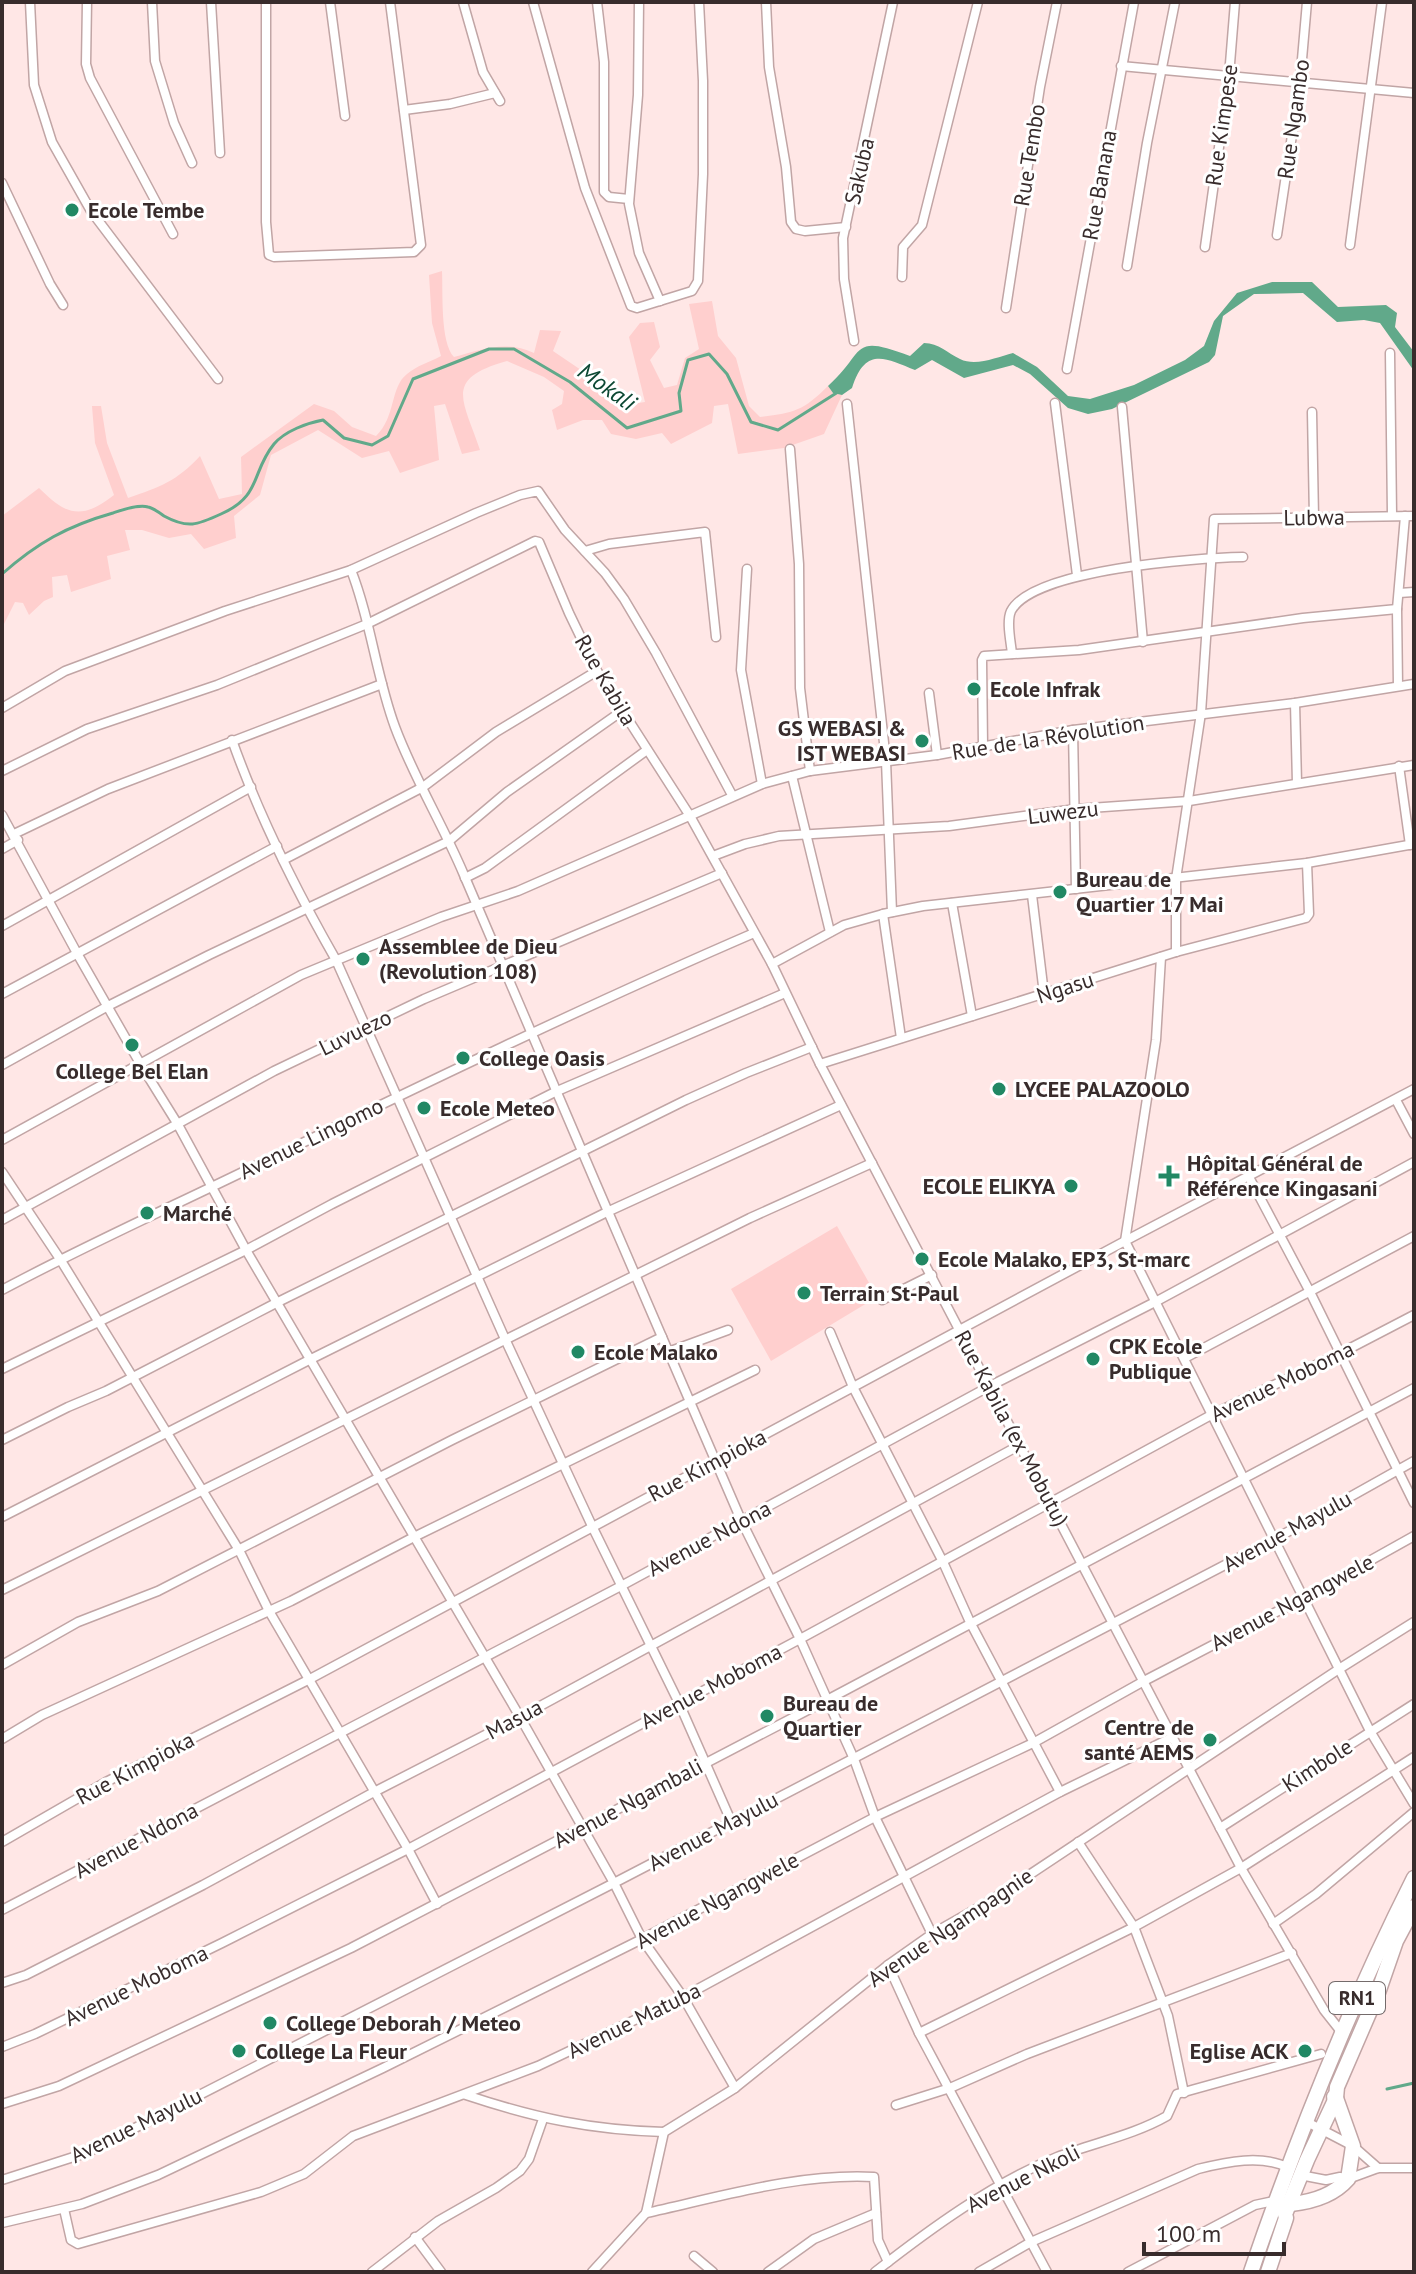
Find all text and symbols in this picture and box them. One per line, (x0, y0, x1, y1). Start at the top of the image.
street label: Rue Ngambo (1271, 57, 1315, 181)
street label: Rue Kimpese (1199, 62, 1243, 188)
street label: Rue Tembo (1007, 102, 1051, 208)
street label: Rue Banana (1076, 128, 1122, 242)
street label: Sakuba (838, 135, 880, 207)
place label: Ecole Tembe (88, 196, 204, 224)
marker: Ecole Tembe (63, 201, 81, 219)
water label: Mokali (572, 355, 643, 418)
street label: Lubwa (1283, 502, 1345, 532)
street label: Rue Kabila (569, 629, 643, 731)
place label: Ecole Infrak (990, 675, 1101, 703)
marker: Ecole Infrak (965, 680, 983, 698)
street label: Rue de la Révolution (950, 708, 1146, 766)
place label: GS WEBASI & IST WEBASI (778, 714, 906, 767)
marker: GS WEBASI & IST WEBASI (913, 732, 931, 750)
street label: Luwezu (1026, 794, 1100, 830)
place label: Bureau de Quartier 17 Mai (1076, 865, 1224, 918)
marker: Bureau de Quartier 17 Mai (1051, 883, 1069, 901)
place label: Assemblee de Dieu (Revolution 108) (379, 932, 558, 985)
marker: Assemblee de Dieu (Revolution 108) (354, 950, 372, 968)
street label: Ngasu (1033, 965, 1097, 1009)
street label: Luvuezo (314, 1002, 396, 1062)
marker: College Bel Elan (123, 1036, 141, 1054)
place label: College Oasis (479, 1044, 605, 1072)
marker: College Oasis (454, 1049, 472, 1067)
place label: College Bel Elan (56, 1057, 208, 1085)
place label: LYCEE PALAZOOLO (1015, 1075, 1190, 1103)
marker: LYCEE PALAZOOLO (990, 1080, 1008, 1098)
street label: Avenue Lingomo (234, 1091, 388, 1185)
place label: Ecole Meteo (440, 1094, 555, 1122)
marker: Ecole Meteo (415, 1099, 433, 1117)
place label: Hôpital Général de Référence Kingasani (1187, 1149, 1378, 1202)
marker: Hôpital Général de Référence Kingasani (1158, 1165, 1180, 1187)
place label: ECOLE ELIKYA (923, 1172, 1056, 1200)
marker: ECOLE ELIKYA (1062, 1177, 1080, 1195)
place label: Marché (163, 1199, 232, 1227)
marker: Marché (138, 1204, 156, 1222)
place label: Ecole Malako, EP3, St-marc (938, 1245, 1191, 1273)
marker: Ecole Malako, EP3, St-marc (913, 1250, 931, 1268)
place label: Terrain St-Paul (820, 1279, 959, 1307)
marker: Terrain St-Paul (795, 1284, 813, 1302)
street label: Rue Kabila (ex Mobutu) (948, 1325, 1076, 1531)
place label: CPK Ecole Publique (1109, 1332, 1203, 1385)
street label: Avenue Moboma (1206, 1334, 1358, 1428)
place label: Ecole Malako (594, 1338, 718, 1366)
marker: Ecole Malako (569, 1343, 587, 1361)
marker: CPK Ecole Publique (1084, 1350, 1102, 1368)
street label: Rue Kimpioka (643, 1422, 771, 1508)
street label: Avenue Mayulu (1218, 1484, 1356, 1578)
street label: Avenue Ndona (642, 1494, 776, 1582)
street label: Avenue Ngangwele (1206, 1547, 1378, 1657)
street label: Avenue Moboma (635, 1637, 787, 1735)
place label: Bureau de Quartier (783, 1689, 878, 1742)
street label: Masua (481, 1692, 547, 1746)
marker: Bureau de Quartier (758, 1707, 776, 1725)
place label: Centre de santé AEMS (1084, 1713, 1194, 1766)
street label: Rue Kimpioka (71, 1725, 199, 1811)
marker: Centre de santé AEMS (1201, 1731, 1219, 1749)
street label: Kimbole (1276, 1732, 1358, 1798)
street label: Avenue Ngambali (549, 1752, 707, 1854)
street label: Avenue Mayulu (643, 1785, 783, 1877)
street label: Avenue Ndona (69, 1796, 203, 1884)
street label: Avenue Ngangwele (631, 1845, 803, 1955)
street label: Avenue Ngampagnie (862, 1861, 1038, 1993)
street label: Avenue Moboma (60, 1938, 212, 2032)
street label: Avenue Matuba (563, 1976, 705, 2064)
road number: RN1 (1329, 1982, 1385, 2014)
place label: College Deborah / Meteo (286, 2009, 521, 2037)
marker: College Deborah / Meteo (261, 2014, 279, 2032)
place label: College La Fleur (255, 2037, 407, 2065)
place label: Eglise ACK (1190, 2037, 1289, 2065)
marker: College La Fleur (230, 2042, 248, 2060)
marker: Eglise ACK (1296, 2042, 1314, 2060)
street label: Avenue Mayulu (65, 2081, 207, 2169)
street label: Avenue Nkoli (961, 2137, 1085, 2219)
scale bar (1144, 2206, 1284, 2256)
text: 100 m (1156, 2218, 1221, 2249)

